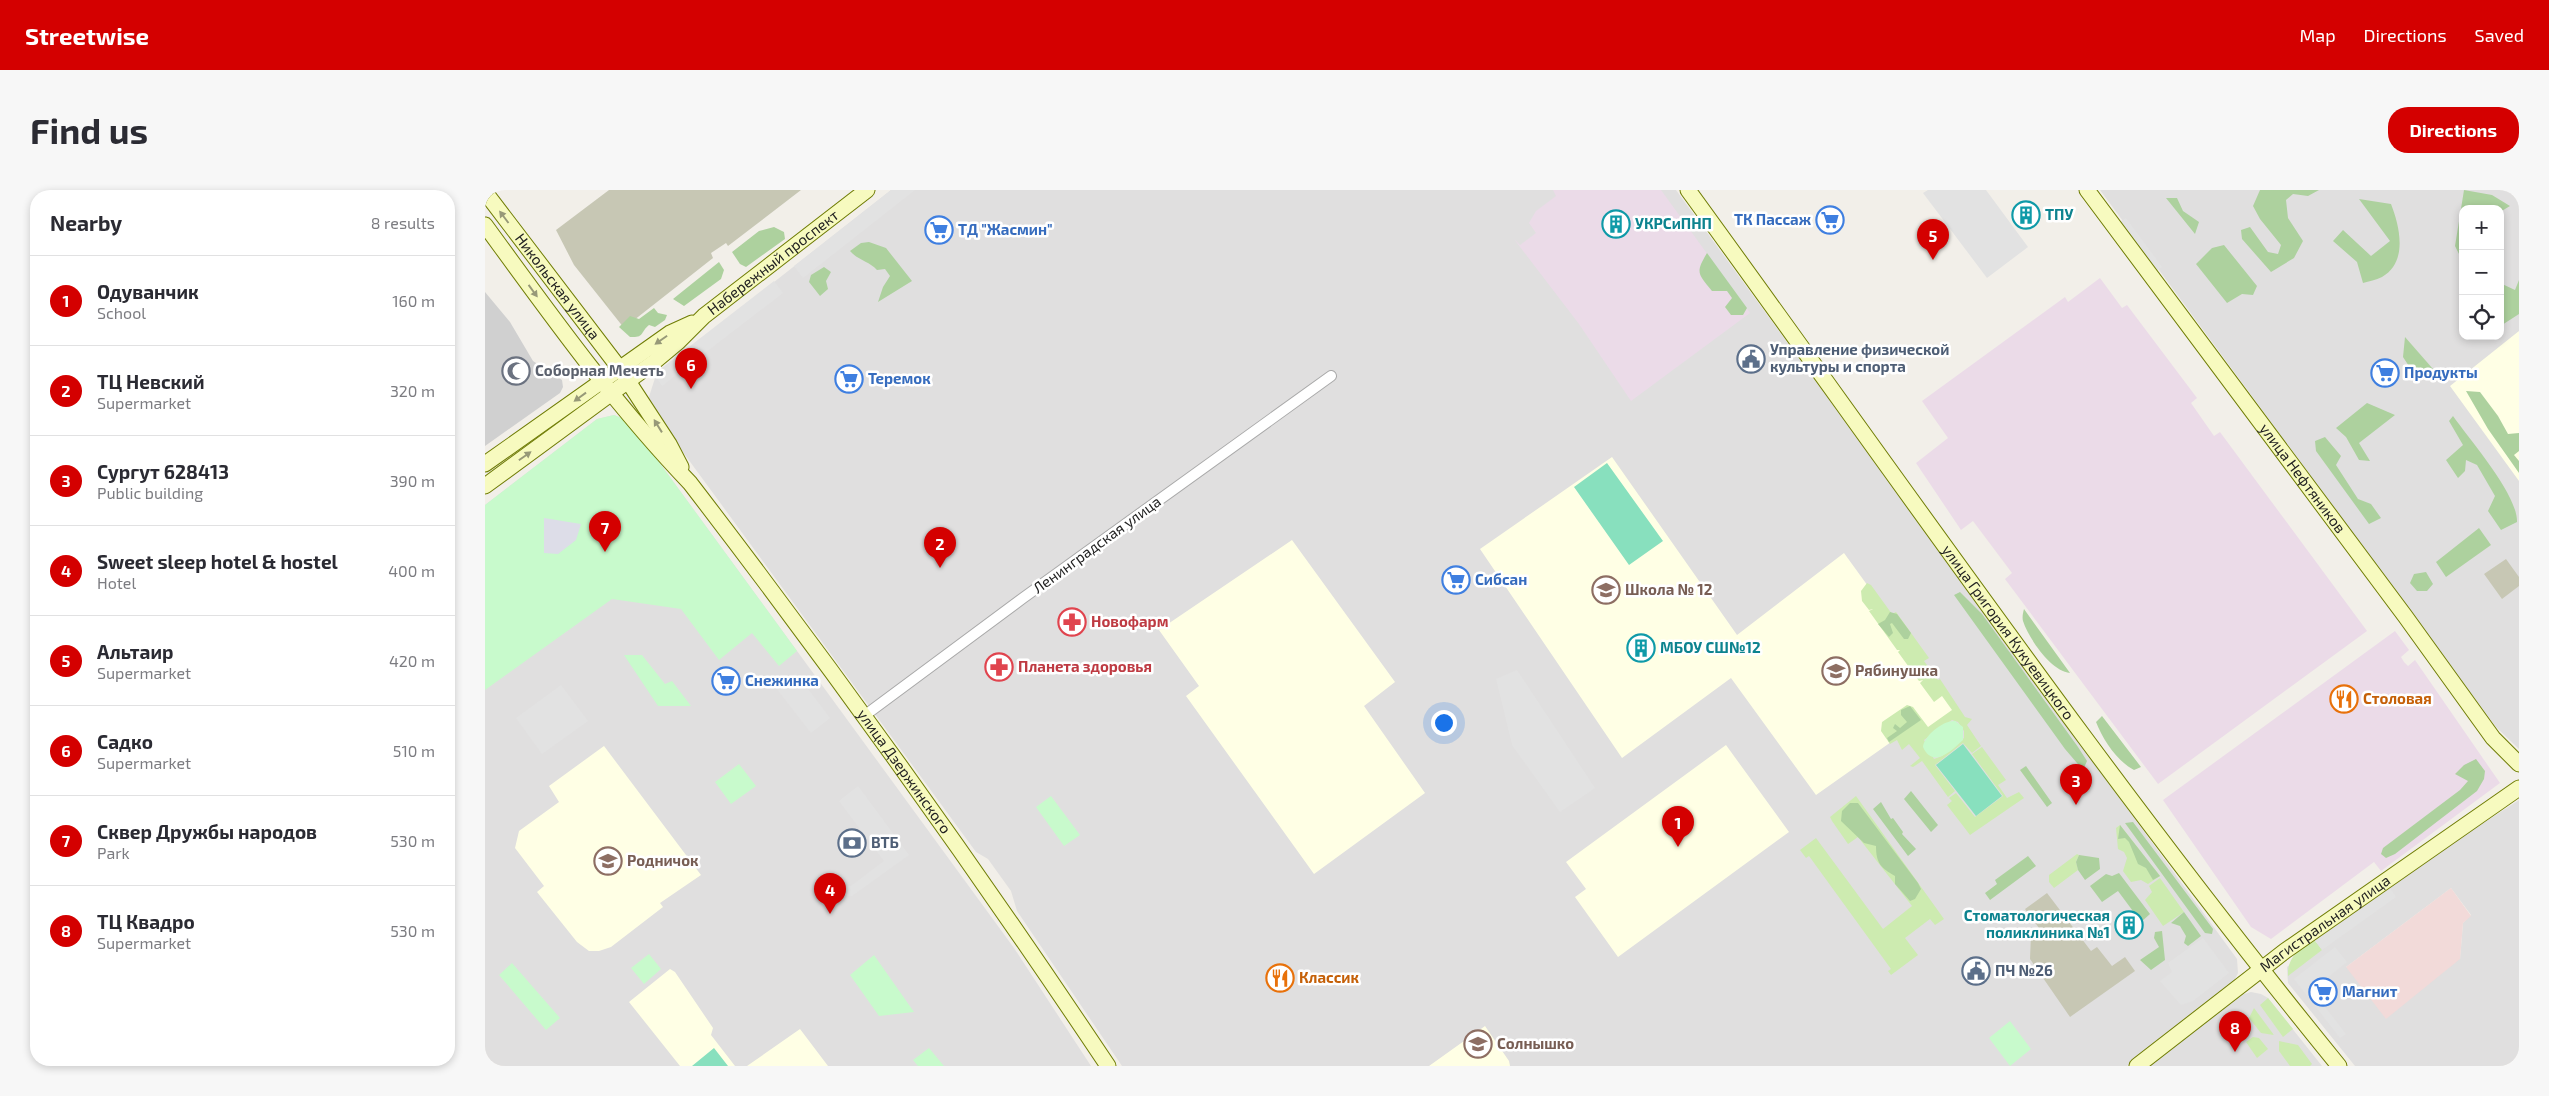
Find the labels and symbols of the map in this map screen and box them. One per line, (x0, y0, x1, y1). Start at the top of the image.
building icon: ТПУ (2011, 200, 2041, 230)
street label: Набережный проспект (703, 205, 842, 318)
supermarket icon: ТК Пассаж (1815, 205, 1845, 235)
place label: ТПУ (2045, 205, 2073, 223)
building icon: УКРСиПНП (1601, 209, 1631, 239)
one-way arrow (499, 210, 509, 224)
place label: ТК Пассаж (1734, 210, 1812, 228)
place label: УКРСиПНП (1635, 214, 1712, 232)
supermarket icon: ТД "Жасмин" (924, 215, 954, 245)
pin: 5 (1917, 219, 1949, 260)
place label: ТД "Жасмин" (958, 220, 1053, 238)
street label: Никольская улица (512, 229, 604, 343)
one-way arrow (528, 284, 538, 298)
one-way arrow (655, 335, 668, 345)
place label: Управление физической культуры и спорта (1770, 340, 1949, 375)
public building icon: Управление физической культуры и спорта (1736, 344, 1766, 374)
pin: 6 (675, 348, 707, 389)
mosque icon: Соборная Мечеть (501, 356, 531, 386)
supermarket icon: Продукты (2370, 358, 2400, 388)
place label: Соборная Мечеть (535, 361, 664, 379)
place label: Продукты (2404, 363, 2478, 381)
supermarket icon: Теремок (834, 364, 864, 394)
place label: Теремок (868, 369, 931, 387)
one-way arrow (573, 392, 587, 402)
one-way arrow (653, 419, 662, 432)
street label: улица Нефтяников (2256, 420, 2350, 536)
one-way arrow (518, 451, 532, 461)
street label: Ленинградская улица (1029, 492, 1165, 598)
pin: 7 (589, 511, 621, 552)
pin: 2 (924, 527, 956, 568)
street label: улица Григория Кукуевицкого (1938, 541, 2079, 723)
supermarket icon: Сибсан (1441, 565, 1471, 595)
place label: Сибсан (1475, 570, 1527, 588)
school or university icon: Школа № 12 (1591, 575, 1621, 605)
place label: Школа № 12 (1625, 580, 1713, 598)
pharmacy icon: Новофарм (1057, 607, 1087, 637)
place label: Новофарм (1091, 612, 1168, 630)
building icon: МБОУ СШ№12 (1626, 633, 1656, 663)
place label: МБОУ СШ№12 (1660, 638, 1761, 656)
pharmacy icon: Планета здоровья (984, 652, 1014, 682)
school or university icon: Рябинушка (1821, 656, 1851, 686)
place label: Планета здоровья (1018, 657, 1152, 675)
place label: Рябинушка (1855, 661, 1938, 679)
supermarket icon: Снежинка (711, 666, 741, 696)
place label: Снежинка (745, 671, 819, 689)
restaurant icon: Столовая (2329, 684, 2359, 714)
place label: Столовая (2363, 689, 2432, 707)
street label: улица Дзержинского (853, 705, 955, 837)
your location (1431, 710, 1457, 736)
pin: 3 (2060, 764, 2092, 805)
pin: 1 (1662, 806, 1694, 847)
bank icon: ВТБ (837, 828, 867, 858)
place label: ВТБ (871, 833, 899, 851)
school or university icon: Родничок (593, 846, 623, 876)
place label: Родничок (627, 851, 699, 869)
street label: Магистральная улица (2256, 871, 2393, 975)
pin: 4 (814, 873, 846, 914)
place label: Стоматологическая поликлиника №1 (1964, 906, 2110, 941)
building icon: Стоматологическая поликлиника №1 (2114, 910, 2144, 940)
public building icon: ПЧ №26 (1961, 956, 1991, 986)
place label: ПЧ №26 (1995, 961, 2053, 979)
restaurant icon: Классик (1265, 963, 1295, 993)
place label: Классик (1299, 968, 1359, 986)
supermarket icon: Магнит (2308, 977, 2338, 1007)
place label: Магнит (2342, 982, 2398, 1000)
pin: 8 (2219, 1011, 2251, 1052)
school or university icon: Солнышко (1463, 1029, 1493, 1059)
place label: Солнышко (1497, 1034, 1574, 1052)

